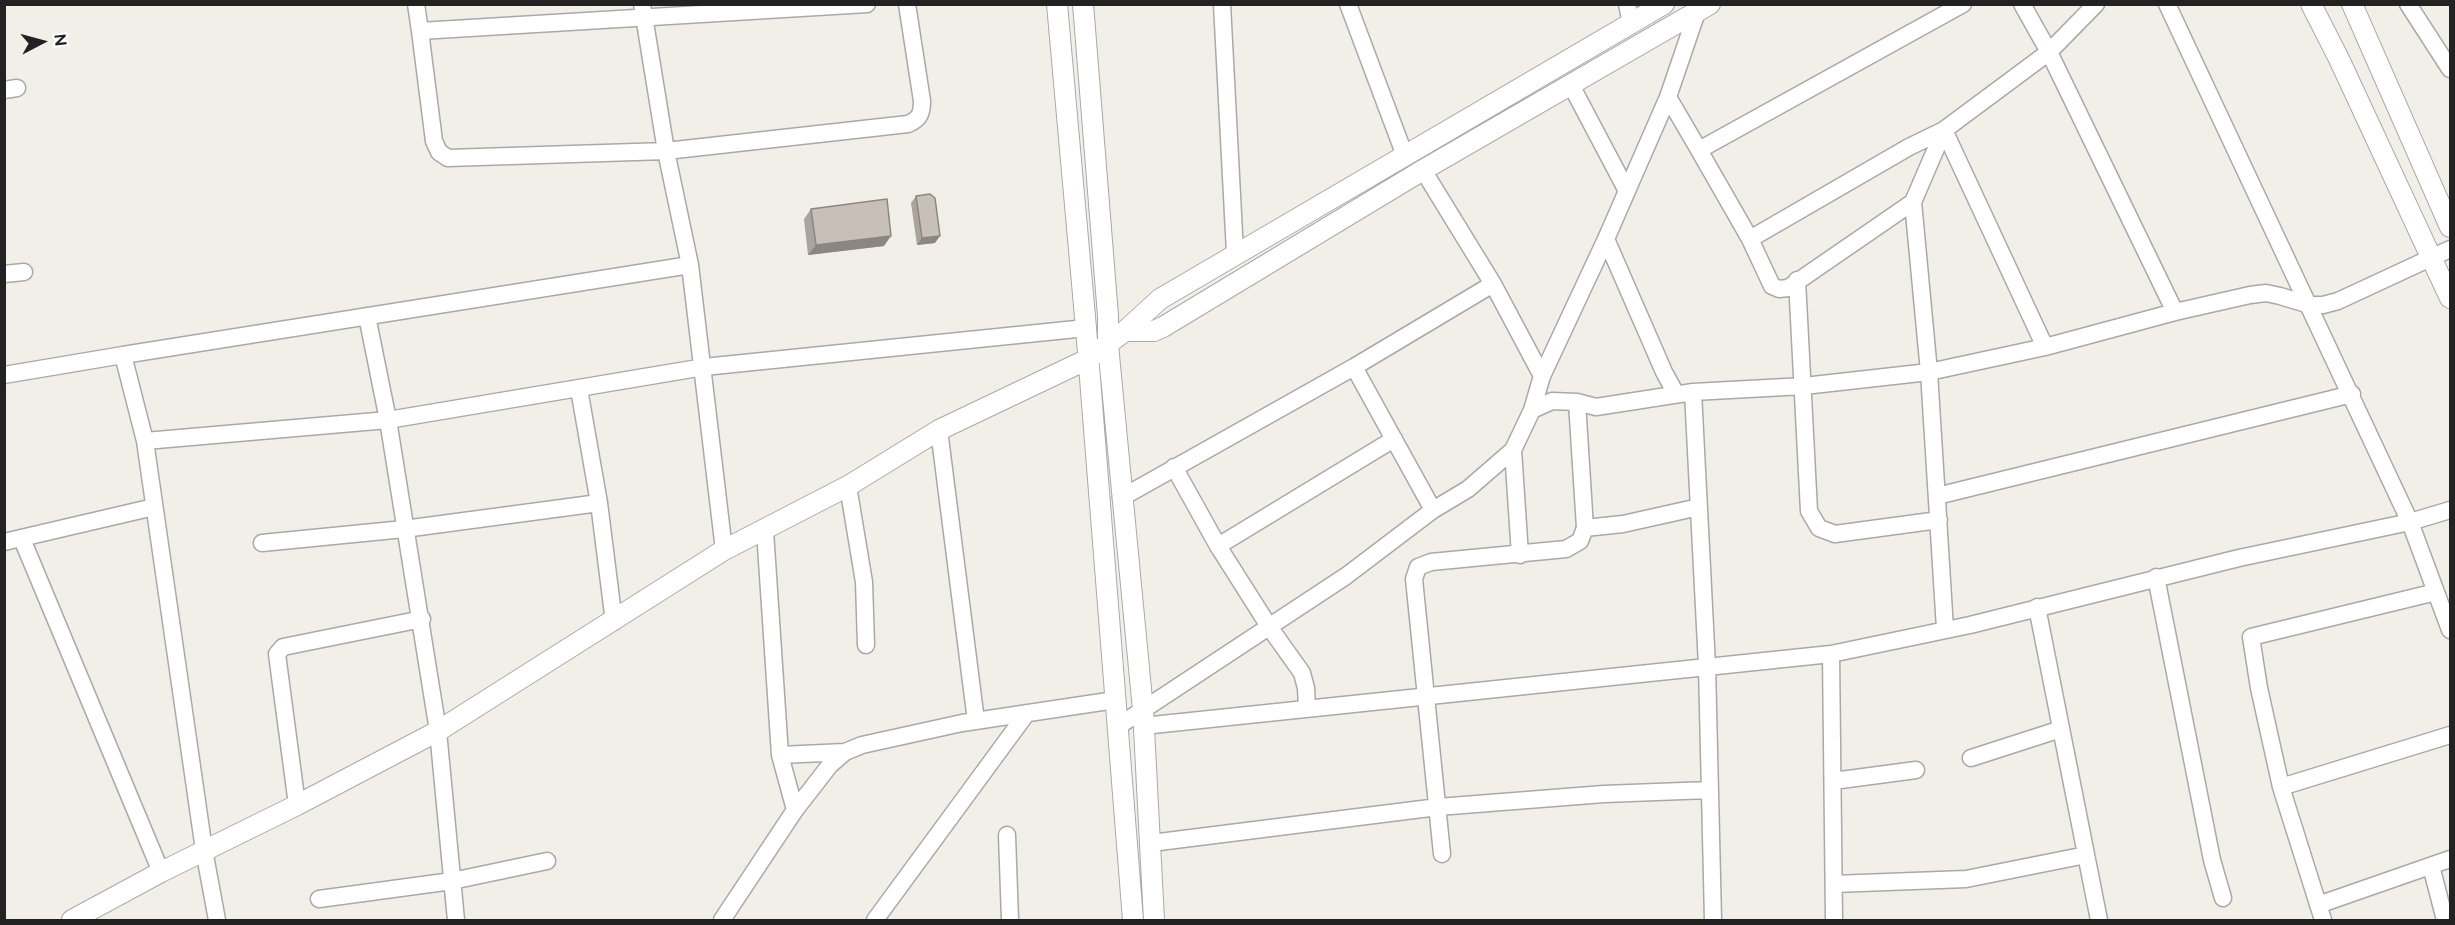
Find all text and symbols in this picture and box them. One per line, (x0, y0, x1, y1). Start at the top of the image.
north arrow (12, 12, 72, 72)
text: N (50, 33, 70, 47)

